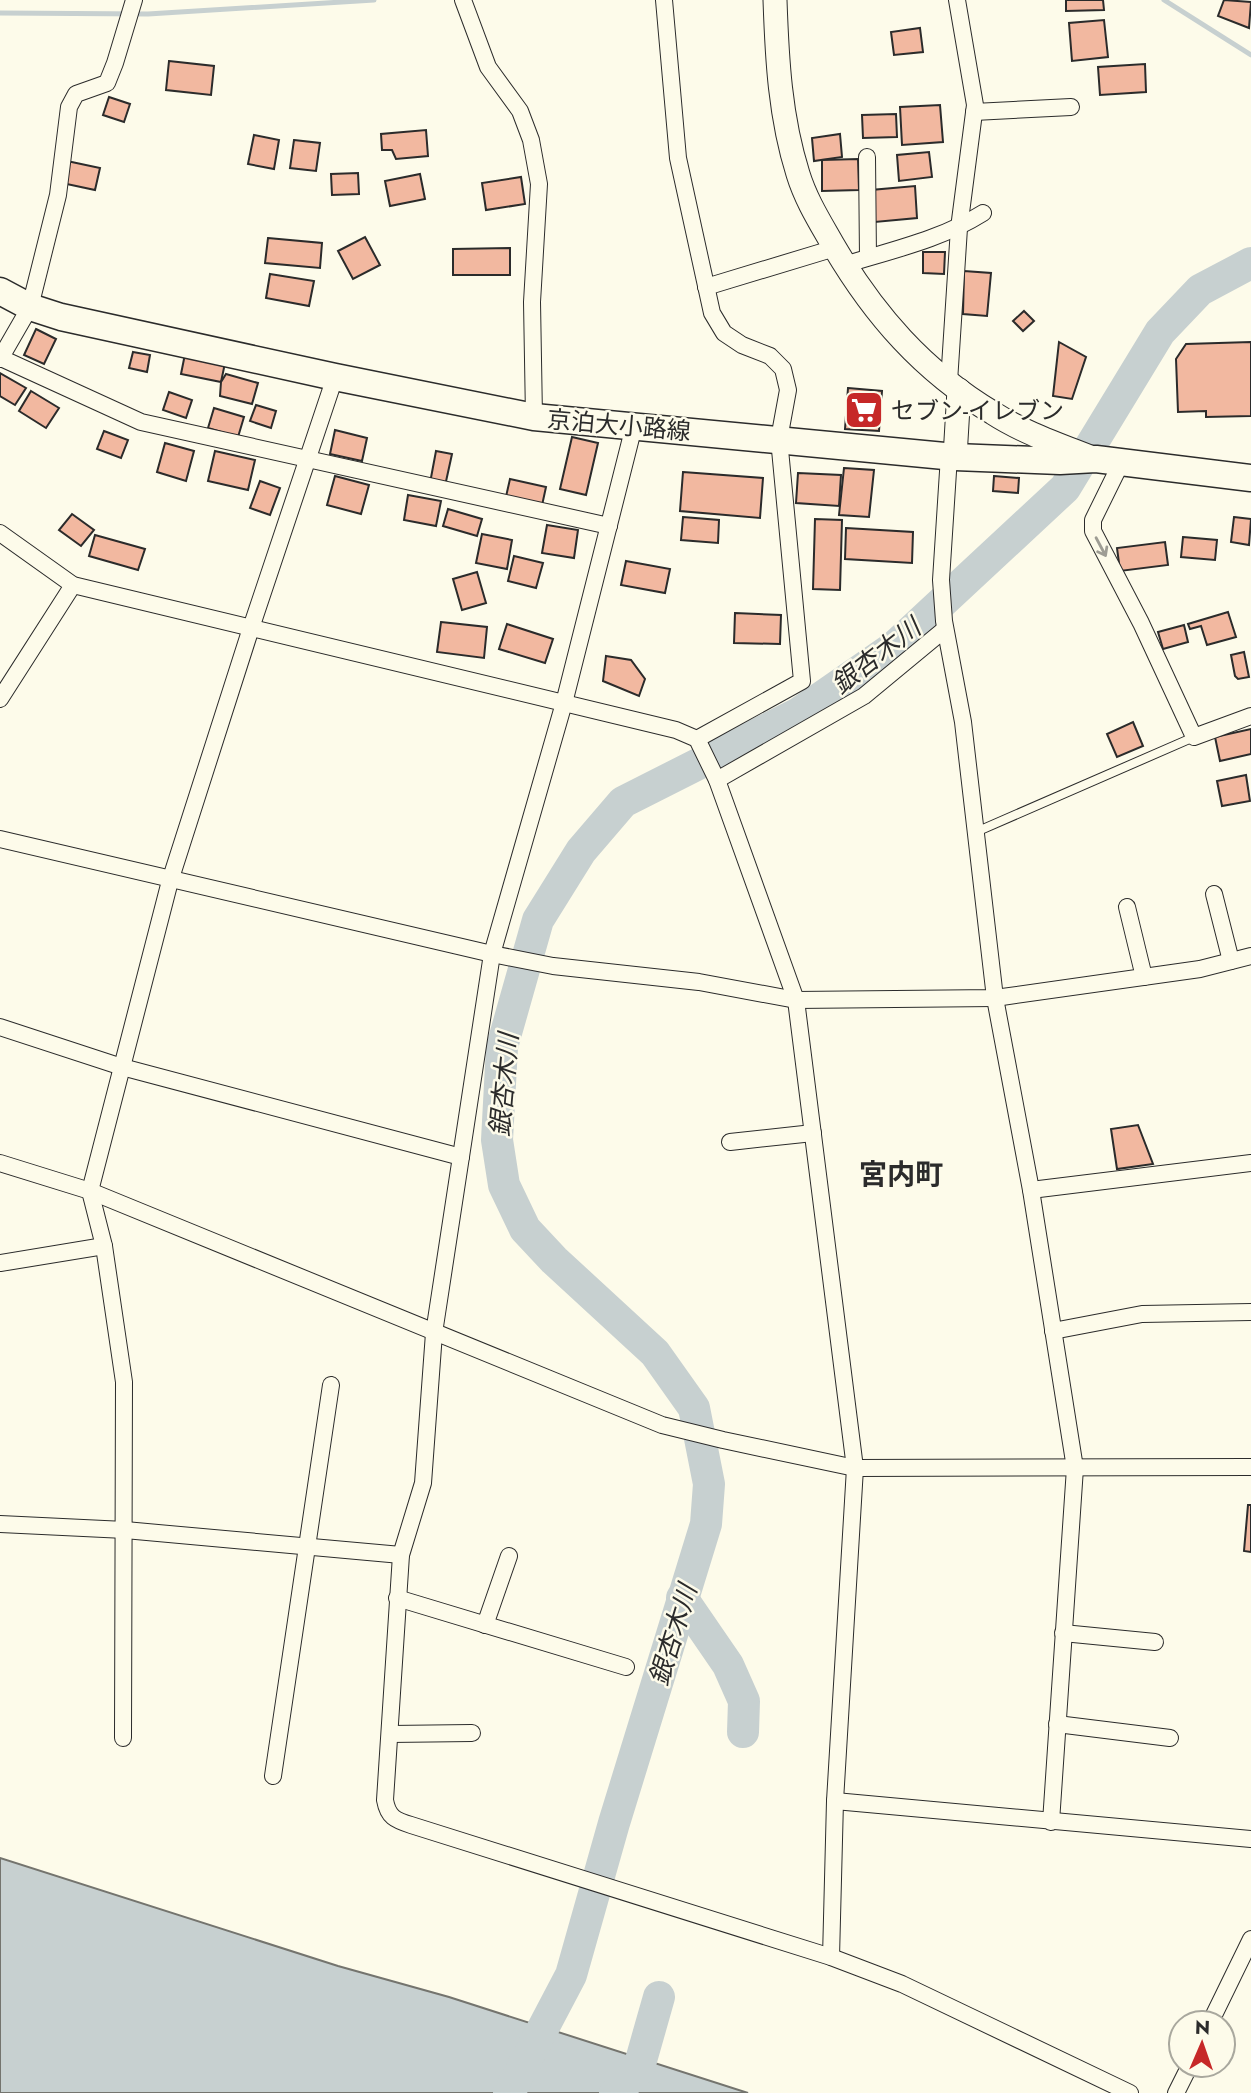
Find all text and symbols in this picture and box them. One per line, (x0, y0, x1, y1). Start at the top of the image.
supermarket icon: セブン-イレブン (843, 389, 885, 431)
place label: セブン-イレブン (891, 393, 1064, 428)
street label: 京泊大小路線 (546, 401, 692, 449)
one-way arrow (1095, 536, 1109, 557)
water label: 銀杏木川 (823, 607, 931, 703)
water label: 銀杏木川 (481, 1029, 528, 1138)
district label: 宮内町 (859, 1154, 943, 1195)
water label: 銀杏木川 (640, 1577, 707, 1690)
north arrow (1167, 2009, 1237, 2079)
text: N (1195, 2014, 1211, 2041)

